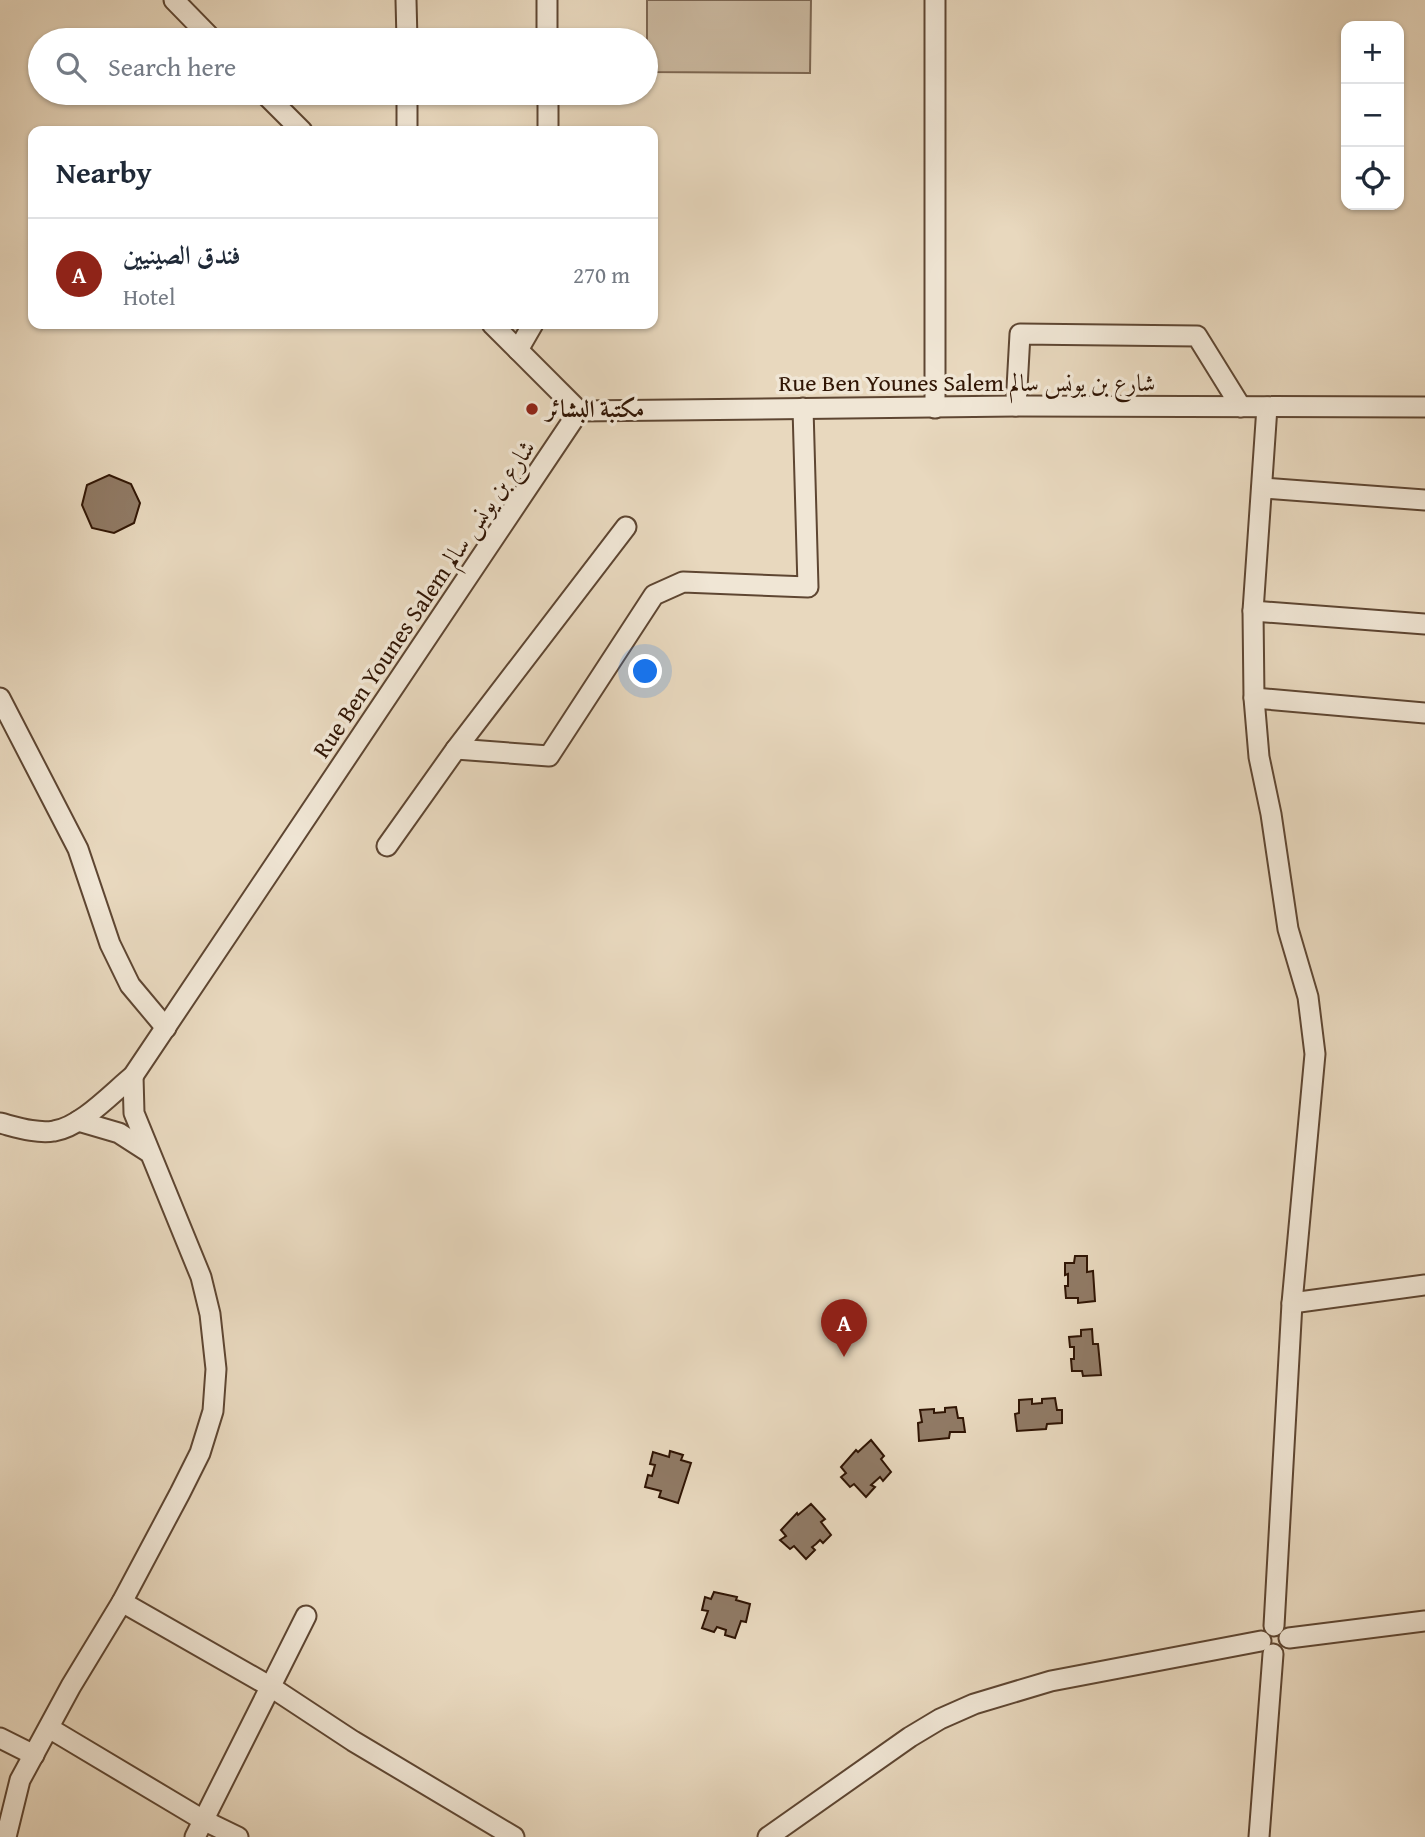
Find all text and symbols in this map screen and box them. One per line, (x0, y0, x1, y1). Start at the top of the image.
map controls (1341, 21, 1404, 210)
button: + (1341, 21, 1404, 84)
search box (28, 28, 658, 105)
text: Search here (108, 47, 236, 86)
icon: search (52, 48, 90, 86)
button: − (1341, 84, 1404, 147)
button: locate (1341, 147, 1404, 210)
text: Nearby (56, 150, 152, 194)
text: فندق الصينيين (123, 235, 241, 274)
text: A (72, 258, 86, 291)
text: 270 m (573, 258, 630, 291)
text: Hotel (123, 280, 175, 313)
street label: Rue Ben Younes Salem شارع بن يونس سالم (778, 365, 1156, 404)
place label: مكتبة البشائر (543, 391, 644, 426)
marker: مكتبة البشائر (524, 401, 540, 417)
street label: Rue Ben Younes Salem شارع بن يونس سالم (304, 433, 547, 767)
your location (628, 654, 662, 688)
pin: A (821, 1299, 867, 1357)

